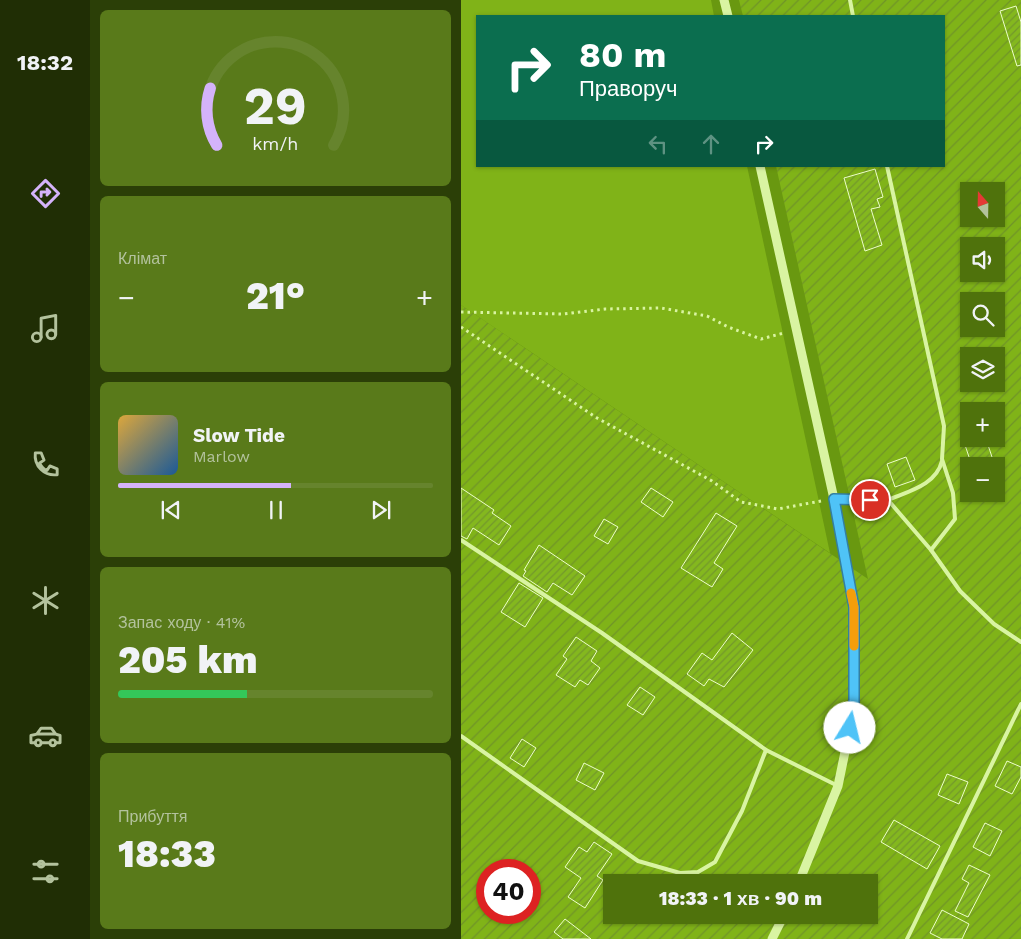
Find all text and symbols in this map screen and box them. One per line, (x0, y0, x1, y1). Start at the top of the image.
text: 80 m (579, 34, 666, 76)
icon: right (496, 35, 561, 100)
text: 18:32 (17, 50, 73, 75)
text: 29 (244, 76, 307, 137)
text: Праворуч (579, 76, 677, 101)
icon: left (644, 130, 672, 158)
icon: ahead (697, 130, 725, 158)
icon: right (750, 130, 778, 158)
text: km/h (252, 133, 299, 154)
icon: directions (28, 176, 63, 211)
north arrow (960, 182, 1005, 228)
map controls (960, 182, 1005, 502)
button: sound (960, 237, 1005, 282)
text: Клімат (118, 249, 167, 268)
text: 21° (246, 274, 305, 318)
text: − (118, 281, 135, 314)
text: + (416, 281, 433, 314)
button: search (960, 292, 1005, 337)
icon: music (28, 311, 63, 346)
button: layers (960, 347, 1005, 392)
button: + (960, 402, 1005, 447)
text: Slow Tide (193, 424, 285, 447)
icon: phone (28, 447, 63, 482)
text: Marlow (193, 447, 250, 466)
button: − (960, 457, 1005, 502)
pin (849, 479, 891, 521)
icon: arrive (856, 486, 884, 514)
icon: previous (157, 496, 185, 524)
icon: pause (262, 496, 290, 524)
icon: next (367, 496, 395, 524)
icon: climate (28, 583, 63, 618)
text: Запас ходу · 41% (118, 613, 245, 632)
text: 205 km (118, 638, 258, 682)
position arrow (823, 701, 875, 753)
icon: car (28, 718, 63, 753)
text: Прибуття (118, 807, 187, 826)
text: 18:33 (118, 832, 216, 876)
icon: filters (28, 854, 63, 889)
speed limit sign: 40 (476, 859, 541, 924)
text: 18:33 · 1 хв · 90 m (659, 887, 822, 910)

